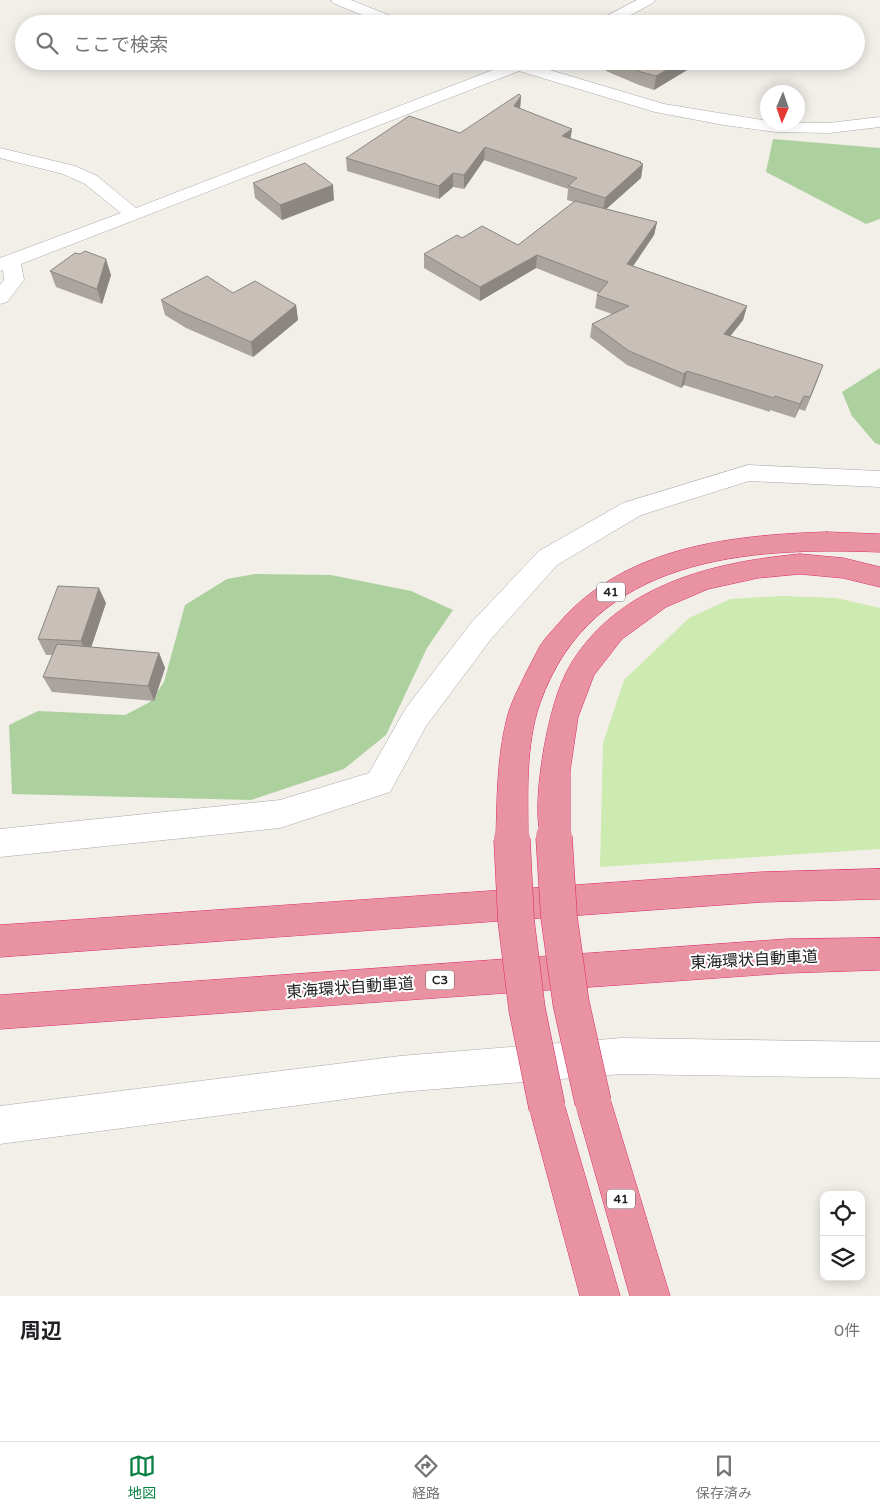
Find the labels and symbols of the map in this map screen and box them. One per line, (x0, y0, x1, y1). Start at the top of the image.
north arrow (760, 85, 805, 130)
road number: 41 (597, 582, 625, 602)
street label: 東海環状自動車道 (690, 947, 818, 973)
road number: C3 (426, 970, 454, 990)
street label: 東海環状自動車道 (286, 974, 415, 1002)
road number: 41 (607, 1190, 635, 1208)

